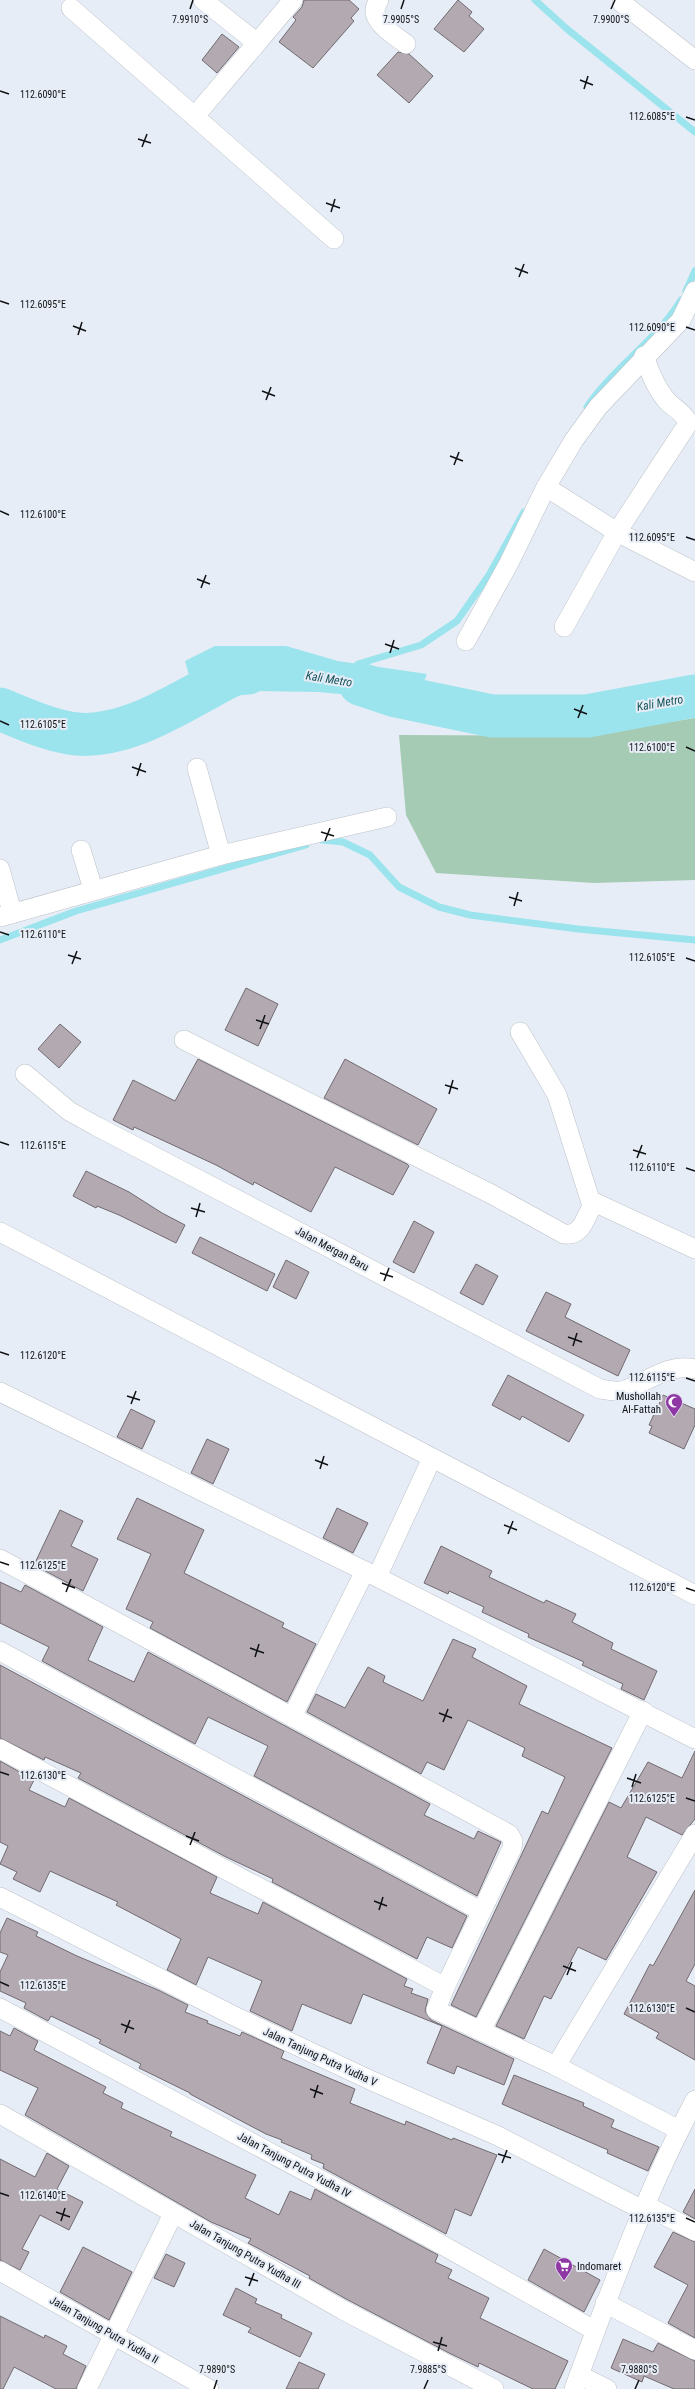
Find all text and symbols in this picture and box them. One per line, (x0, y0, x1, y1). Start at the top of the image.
text: 7.9910°S (172, 14, 208, 25)
text: 7.9905°S (383, 14, 419, 25)
text: 7.9900°S (593, 14, 629, 25)
text: 112.6090°E (20, 89, 66, 100)
text: 112.6085°E (629, 111, 675, 122)
text: 112.6095°E (20, 299, 66, 310)
text: 112.6090°E (629, 322, 675, 333)
text: 112.6100°E (20, 509, 66, 520)
text: 112.6095°E (629, 532, 675, 543)
water label: Kali Metro (305, 668, 353, 690)
water label: Kali Metro (636, 692, 684, 714)
text: 112.6105°E (20, 719, 66, 730)
text: 112.6100°E (629, 742, 675, 753)
text: 112.6110°E (20, 929, 66, 940)
text: 112.6105°E (629, 952, 675, 963)
text: 112.6115°E (20, 1140, 66, 1151)
text: 112.6110°E (629, 1162, 675, 1173)
street label: Jalan Mergan Baru (293, 1224, 371, 1274)
text: 112.6120°E (20, 1350, 66, 1361)
text: 112.6115°E (629, 1372, 675, 1383)
place label: Mushollah Al-Fattah (616, 1390, 661, 1416)
mosque icon: Mushollah Al-Fattah (664, 1392, 684, 1417)
text: 112.6125°E (20, 1560, 66, 1571)
text: 112.6120°E (629, 1582, 675, 1593)
text: 112.6130°E (20, 1770, 66, 1781)
text: 112.6125°E (629, 1793, 675, 1804)
text: 112.6135°E (20, 1980, 66, 1991)
text: 112.6130°E (629, 2003, 675, 2014)
street label: Jalan Tanjung Putra Yudha V (261, 2025, 379, 2089)
street label: Jalan Tanjung Putra Yudha IV (235, 2130, 353, 2200)
text: 112.6140°E (20, 2190, 66, 2201)
text: 112.6135°E (629, 2213, 675, 2224)
street label: Jalan Tanjung Putra Yudha III (187, 2217, 303, 2291)
supermarket icon: Indomaret (554, 2256, 574, 2281)
place label: Indomaret (577, 2260, 621, 2273)
street label: Jalan Tanjung Putra Yudha II (47, 2294, 161, 2366)
text: 7.9890°S (199, 2364, 235, 2375)
text: 7.9885°S (410, 2364, 446, 2375)
text: 7.9880°S (621, 2364, 657, 2375)

